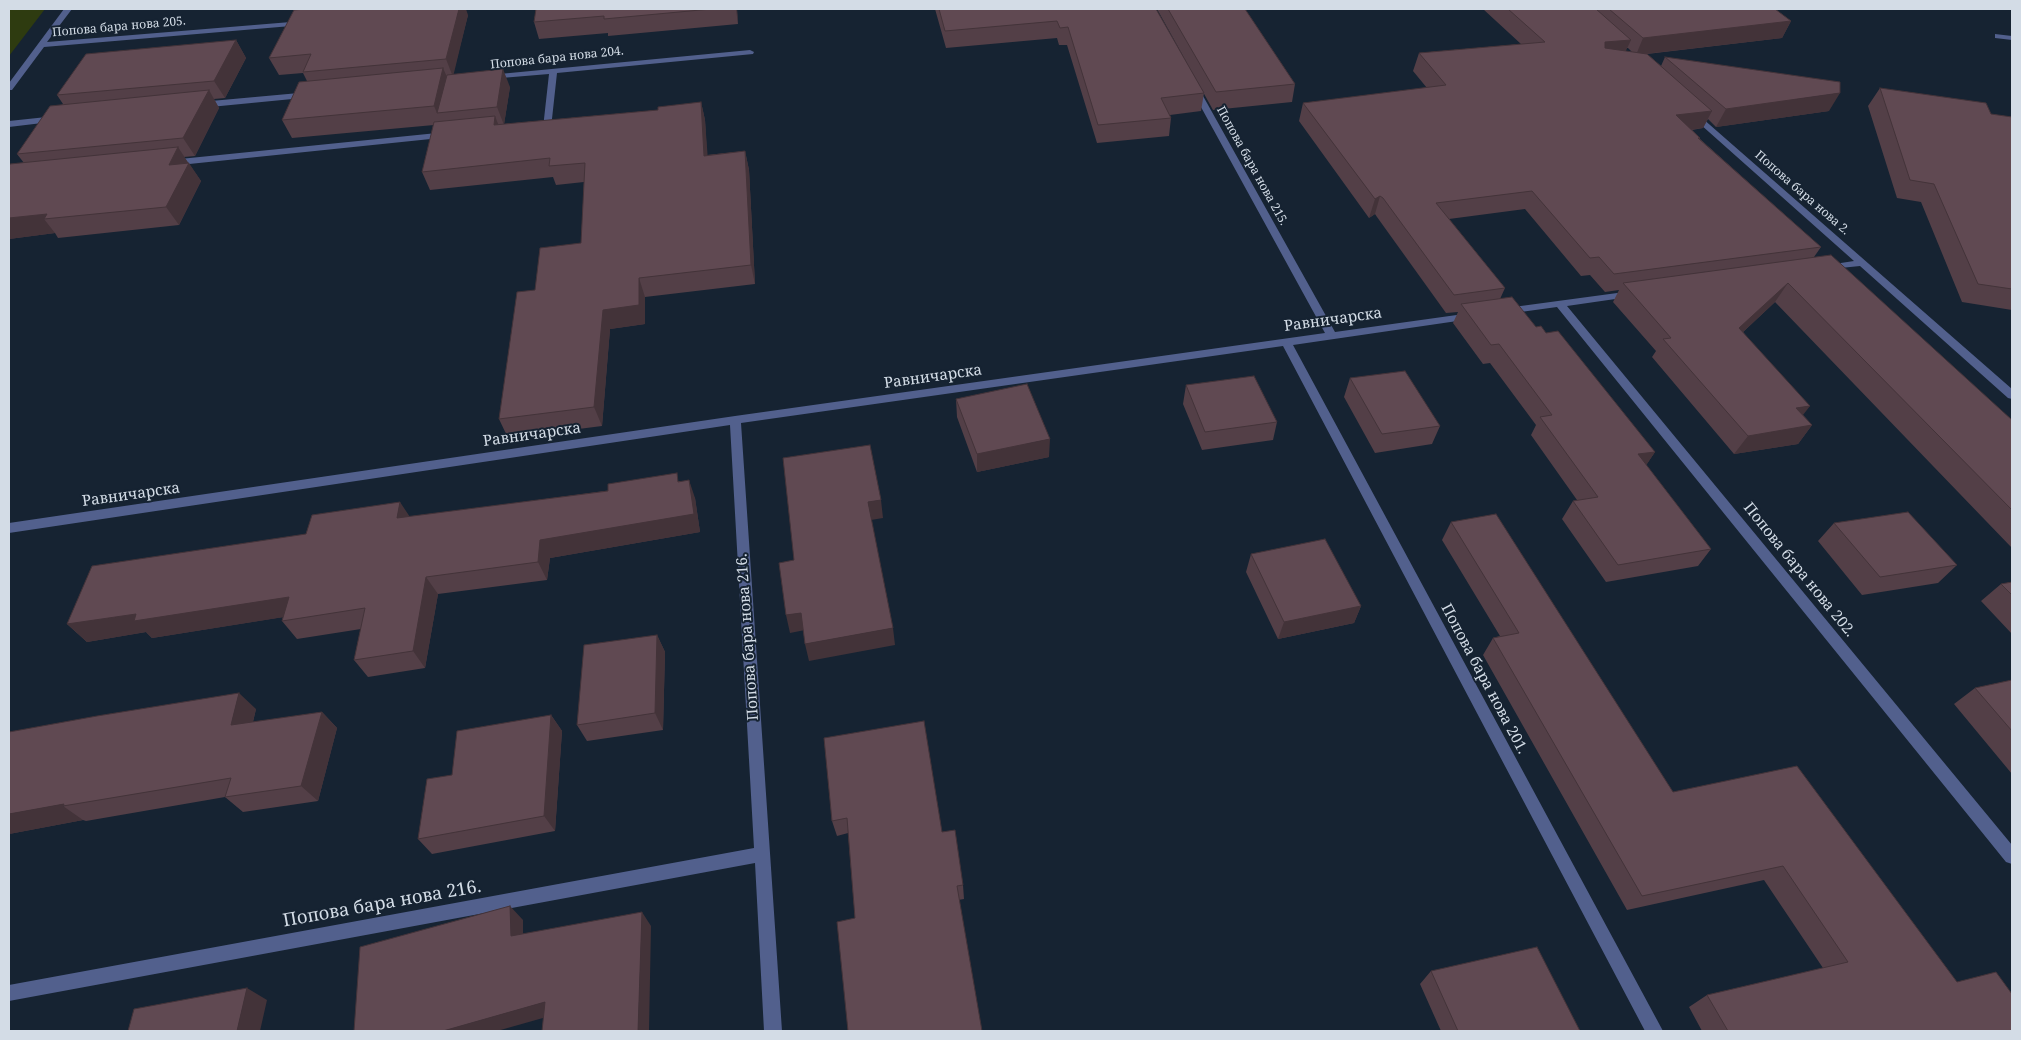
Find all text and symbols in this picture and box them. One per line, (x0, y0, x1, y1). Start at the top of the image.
street label: Попова бара нова 205. (52, 14, 186, 40)
street label: Попова бара нова 204. (490, 44, 624, 72)
street label: Попова бара нова 215. (1213, 104, 1291, 228)
street label: Попова бара нова 2. (1752, 148, 1852, 238)
street label: Равничарска (1283, 304, 1383, 336)
street label: Равничарска (883, 361, 983, 393)
street label: Равничарска (482, 419, 582, 451)
street label: Равничарска (81, 479, 181, 511)
street label: Попова бара нова 202. (1739, 499, 1859, 641)
street label: Попова бара нова 216. (733, 553, 763, 721)
street label: Попова бара нова 201. (1437, 601, 1531, 757)
street label: Попова бара нова 216. (281, 876, 483, 932)

